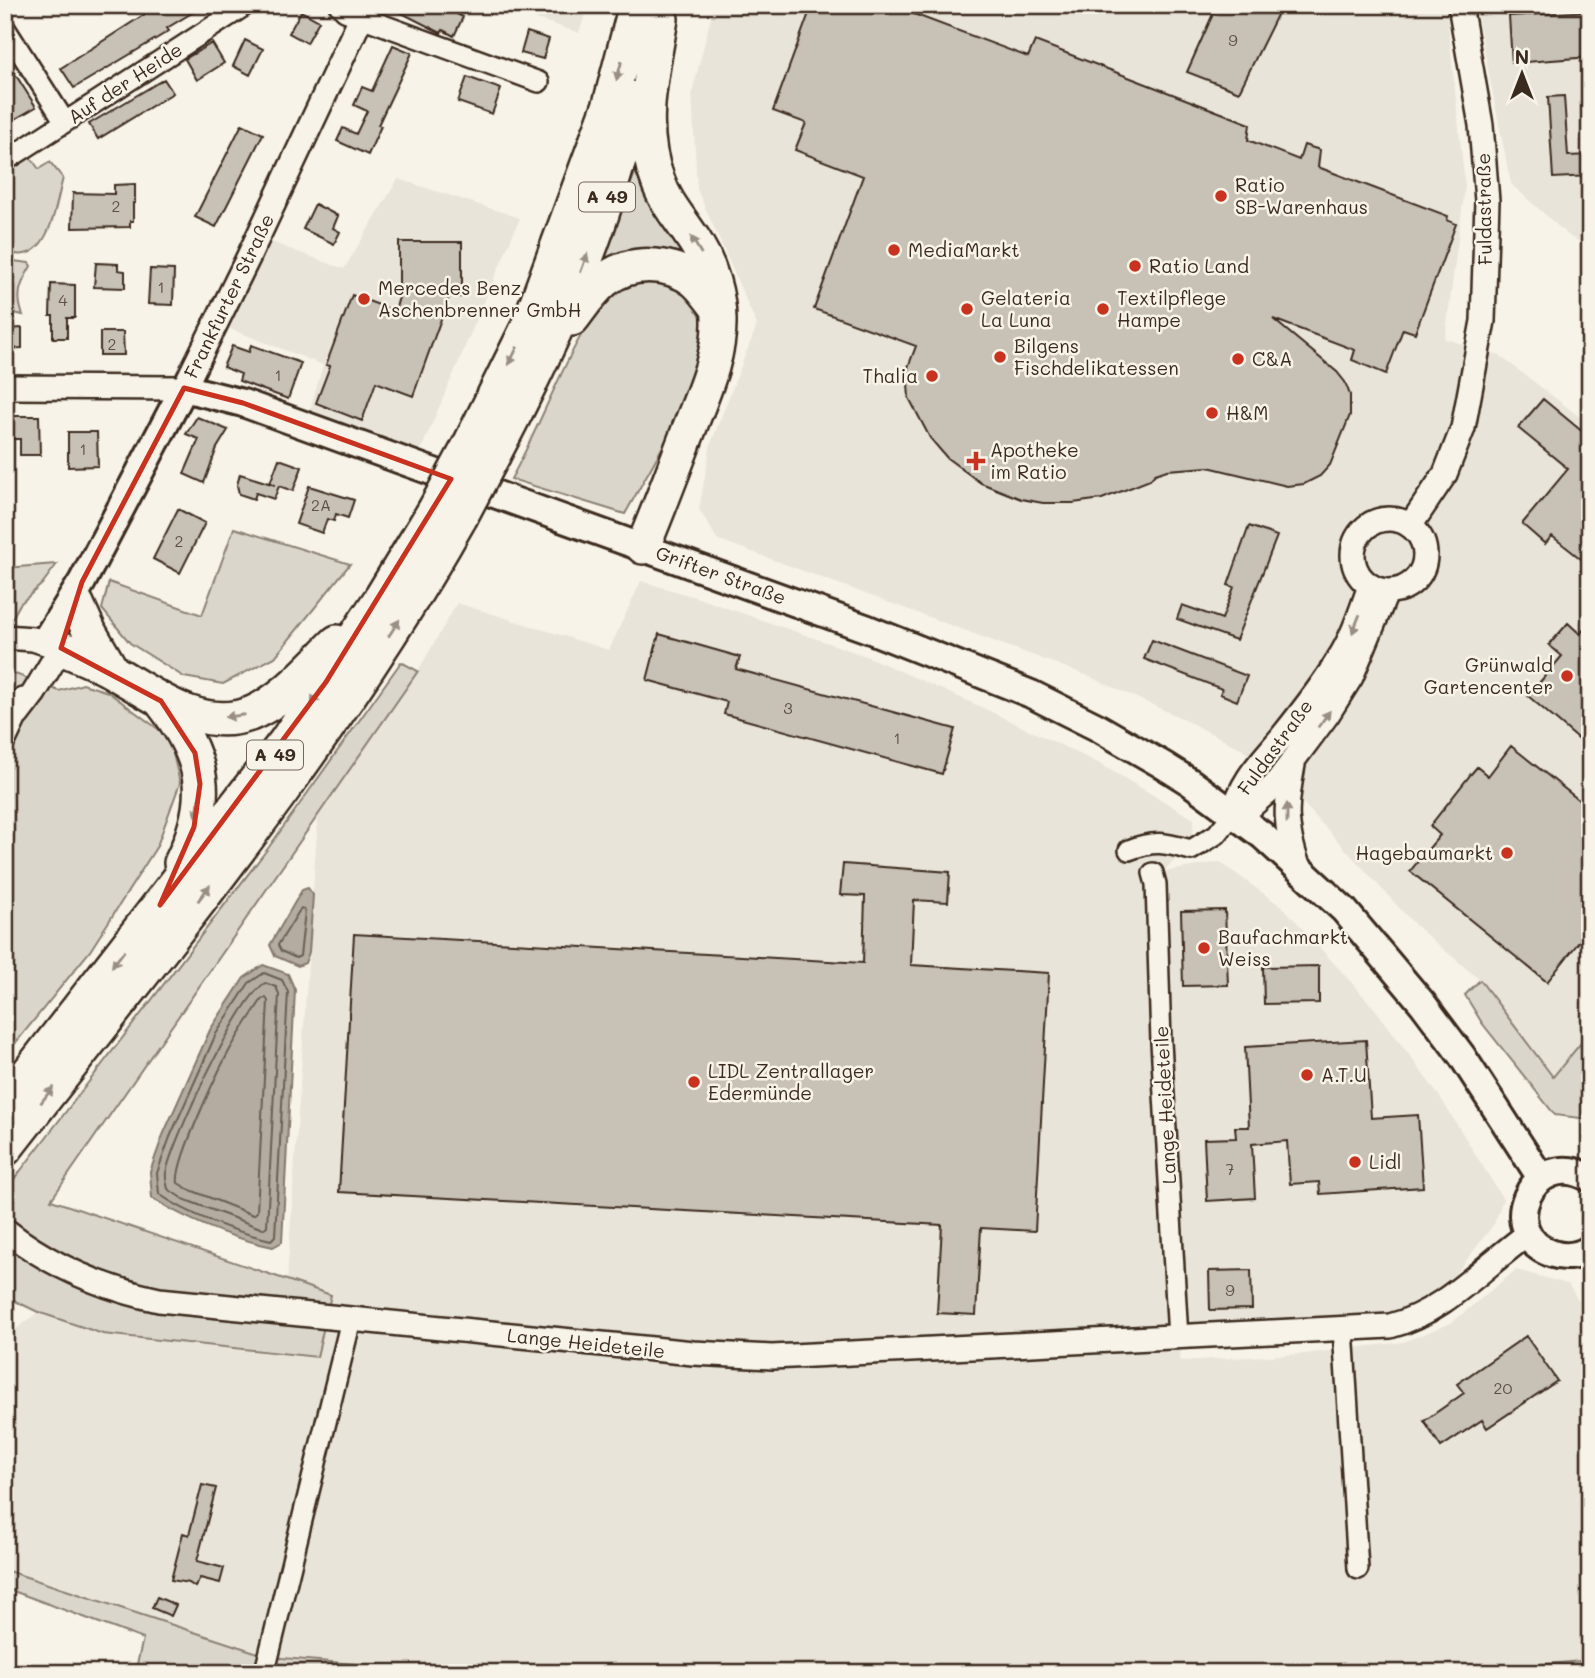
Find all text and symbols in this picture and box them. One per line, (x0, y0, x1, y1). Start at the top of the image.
house number: 9 (1228, 29, 1238, 50)
street label: Auf der Heide (63, 36, 187, 129)
north arrow (1486, 38, 1556, 108)
text: N (1515, 44, 1529, 69)
one-way arrow (613, 61, 623, 82)
street label: Fuldastraße (1470, 153, 1497, 265)
place label: Ratio SB-Warenhaus (1235, 172, 1368, 219)
road number: A 49 (579, 182, 635, 212)
marker: Ratio SB-Warenhaus (1213, 188, 1229, 204)
house number: 2 (112, 195, 120, 216)
street label: Frankfurter Straße (178, 209, 279, 382)
one-way arrow (690, 236, 702, 255)
place label: MediaMarkt (908, 237, 1020, 262)
marker: MediaMarkt (886, 242, 902, 258)
one-way arrow (578, 252, 589, 273)
place label: Ratio Land (1149, 253, 1249, 278)
marker: Ratio Land (1127, 258, 1143, 274)
place label: Mercedes Benz Aschenbrenner GmbH (378, 275, 581, 322)
house number: 1 (157, 276, 165, 297)
place label: Gelateria La Luna (981, 285, 1071, 332)
place label: Textilpflege Hampe (1117, 285, 1226, 332)
house number: 4 (58, 289, 68, 310)
marker: Mercedes Benz Aschenbrenner GmbH (356, 291, 372, 307)
marker: Gelateria La Luna (959, 301, 975, 317)
marker: Textilpflege Hampe (1095, 301, 1111, 317)
house number: 2 (108, 333, 116, 354)
place label: Bilgens Fischdelikatessen (1014, 333, 1179, 380)
one-way arrow (508, 346, 519, 366)
place label: C&A (1252, 346, 1292, 371)
marker: Bilgens Fischdelikatessen (992, 349, 1008, 365)
marker: C&A (1230, 351, 1246, 367)
place label: Thalia (862, 363, 918, 388)
house number: 1 (274, 364, 282, 385)
marker: Thalia (924, 368, 940, 384)
place label: H&M (1226, 400, 1268, 425)
marker: H&M (1204, 405, 1220, 421)
place label: Apotheke im Ratio (990, 437, 1079, 484)
house number: 1 (79, 438, 87, 459)
marker: Apotheke im Ratio (968, 453, 984, 469)
house number: 2A (311, 494, 331, 515)
house number: 2 (175, 530, 183, 551)
street label: Grifter Straße (653, 539, 790, 610)
one-way arrow (1350, 613, 1361, 634)
one-way arrow (387, 618, 400, 637)
place label: Grünwald Gartencenter (1424, 652, 1553, 699)
marker: Grünwald Gartencenter (1559, 668, 1575, 684)
one-way arrow (310, 687, 324, 705)
street label: Fuldastraße (1231, 694, 1318, 800)
house number: 3 (783, 697, 793, 718)
one-way arrow (224, 710, 246, 721)
one-way arrow (1317, 710, 1331, 728)
house number: 1 (893, 727, 901, 748)
road number: A 49 (247, 740, 303, 770)
one-way arrow (192, 796, 203, 818)
one-way arrow (1281, 802, 1293, 824)
place label: Hagebaumarkt (1356, 840, 1493, 865)
marker: Hagebaumarkt (1499, 845, 1515, 861)
one-way arrow (197, 884, 212, 902)
place label: Baufachmarkt Weiss (1218, 924, 1348, 971)
marker: Baufachmarkt Weiss (1196, 940, 1212, 956)
one-way arrow (111, 950, 125, 968)
street label: Lange Heideteile (1148, 1025, 1181, 1185)
place label: LIDL Zentrallager Edermünde (708, 1058, 874, 1105)
place label: A.T.U (1321, 1062, 1367, 1087)
marker: A.T.U (1299, 1067, 1315, 1083)
marker: LIDL Zentrallager Edermünde (686, 1074, 702, 1090)
one-way arrow (40, 1086, 55, 1104)
place label: Lidl (1369, 1149, 1402, 1174)
marker: Lidl (1347, 1154, 1363, 1170)
house number: 7 (1226, 1158, 1235, 1179)
house number: 9 (1225, 1279, 1235, 1300)
street label: Lange Heideteile (506, 1322, 666, 1363)
house number: 20 (1494, 1377, 1513, 1398)

